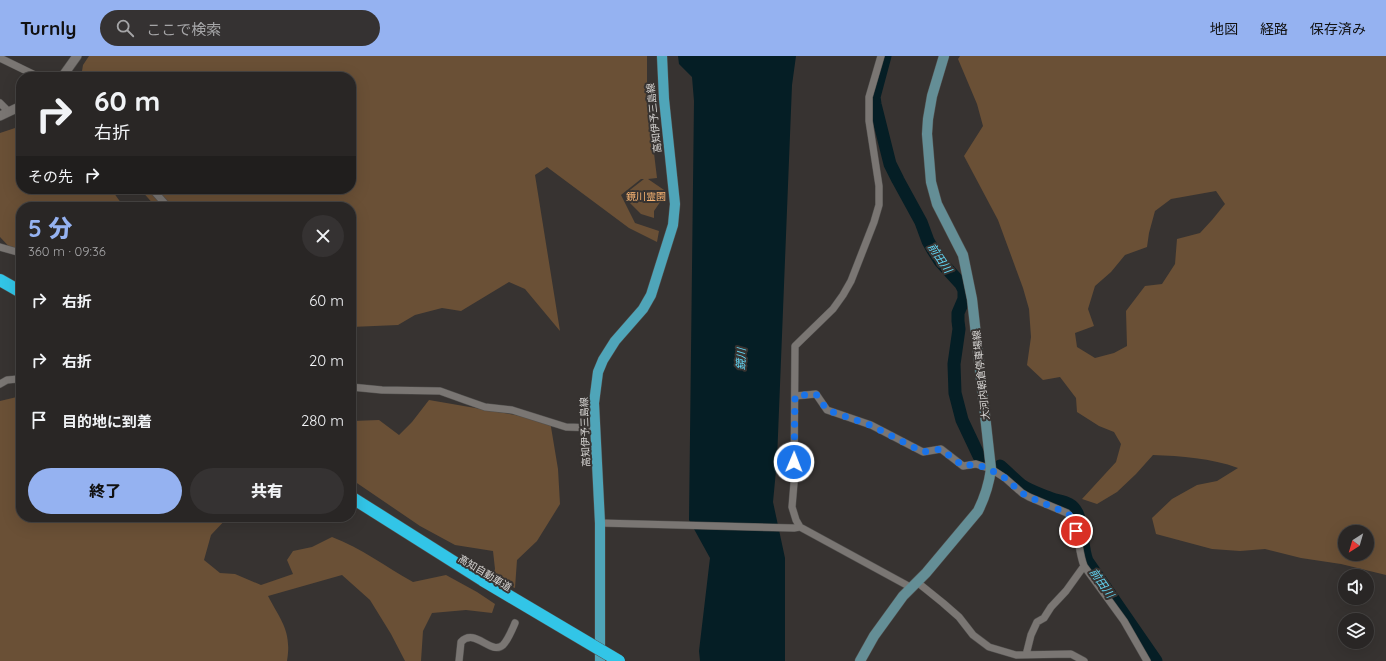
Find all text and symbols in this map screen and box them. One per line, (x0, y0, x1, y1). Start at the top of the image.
search box (100, 10, 380, 46)
text: Turnly (20, 16, 76, 40)
icon: search (114, 17, 136, 39)
text: ここで検索 (146, 20, 221, 39)
text: 地図 (1210, 20, 1238, 38)
text: 経路 (1260, 20, 1288, 38)
text: 保存済み (1310, 20, 1366, 38)
text: 60 m (94, 83, 160, 118)
street label: 高知伊予三島線 (644, 83, 664, 153)
icon: right (28, 88, 80, 140)
text: 右折 (94, 121, 130, 144)
icon: right (81, 164, 103, 186)
text: その先 (28, 167, 73, 186)
park label: 鏡川霊園 (626, 190, 666, 203)
text: 5 分 (28, 213, 73, 243)
button: close (302, 215, 344, 257)
water label: 前田川 (925, 240, 956, 276)
text: 360 m · 09:36 (28, 243, 106, 259)
icon: right (28, 289, 50, 311)
text: 60 m (309, 291, 344, 310)
text: 右折 (62, 292, 92, 311)
street label: 大河内朝倉停車場線 (970, 330, 992, 420)
water label: 鏡川 (734, 347, 748, 370)
icon: right (28, 349, 50, 371)
text: 20 m (309, 351, 344, 370)
text: 右折 (62, 352, 92, 371)
street label: 高知伊予三島線 (577, 397, 593, 467)
icon: arrive (28, 409, 50, 431)
text: 280 m (301, 411, 344, 430)
text: 目的地に到着 (62, 412, 152, 431)
position arrow (773, 441, 815, 483)
button: 終了 (28, 468, 182, 514)
button: 共有 (190, 468, 344, 514)
pin (1059, 514, 1093, 548)
icon: arrive (1065, 520, 1087, 542)
north arrow (1338, 525, 1374, 561)
map controls (1338, 525, 1374, 649)
street label: 高知自動車道 (456, 552, 514, 594)
water label: 前田川 (1087, 565, 1118, 601)
button: sound (1338, 569, 1374, 605)
button: layers (1338, 613, 1374, 649)

